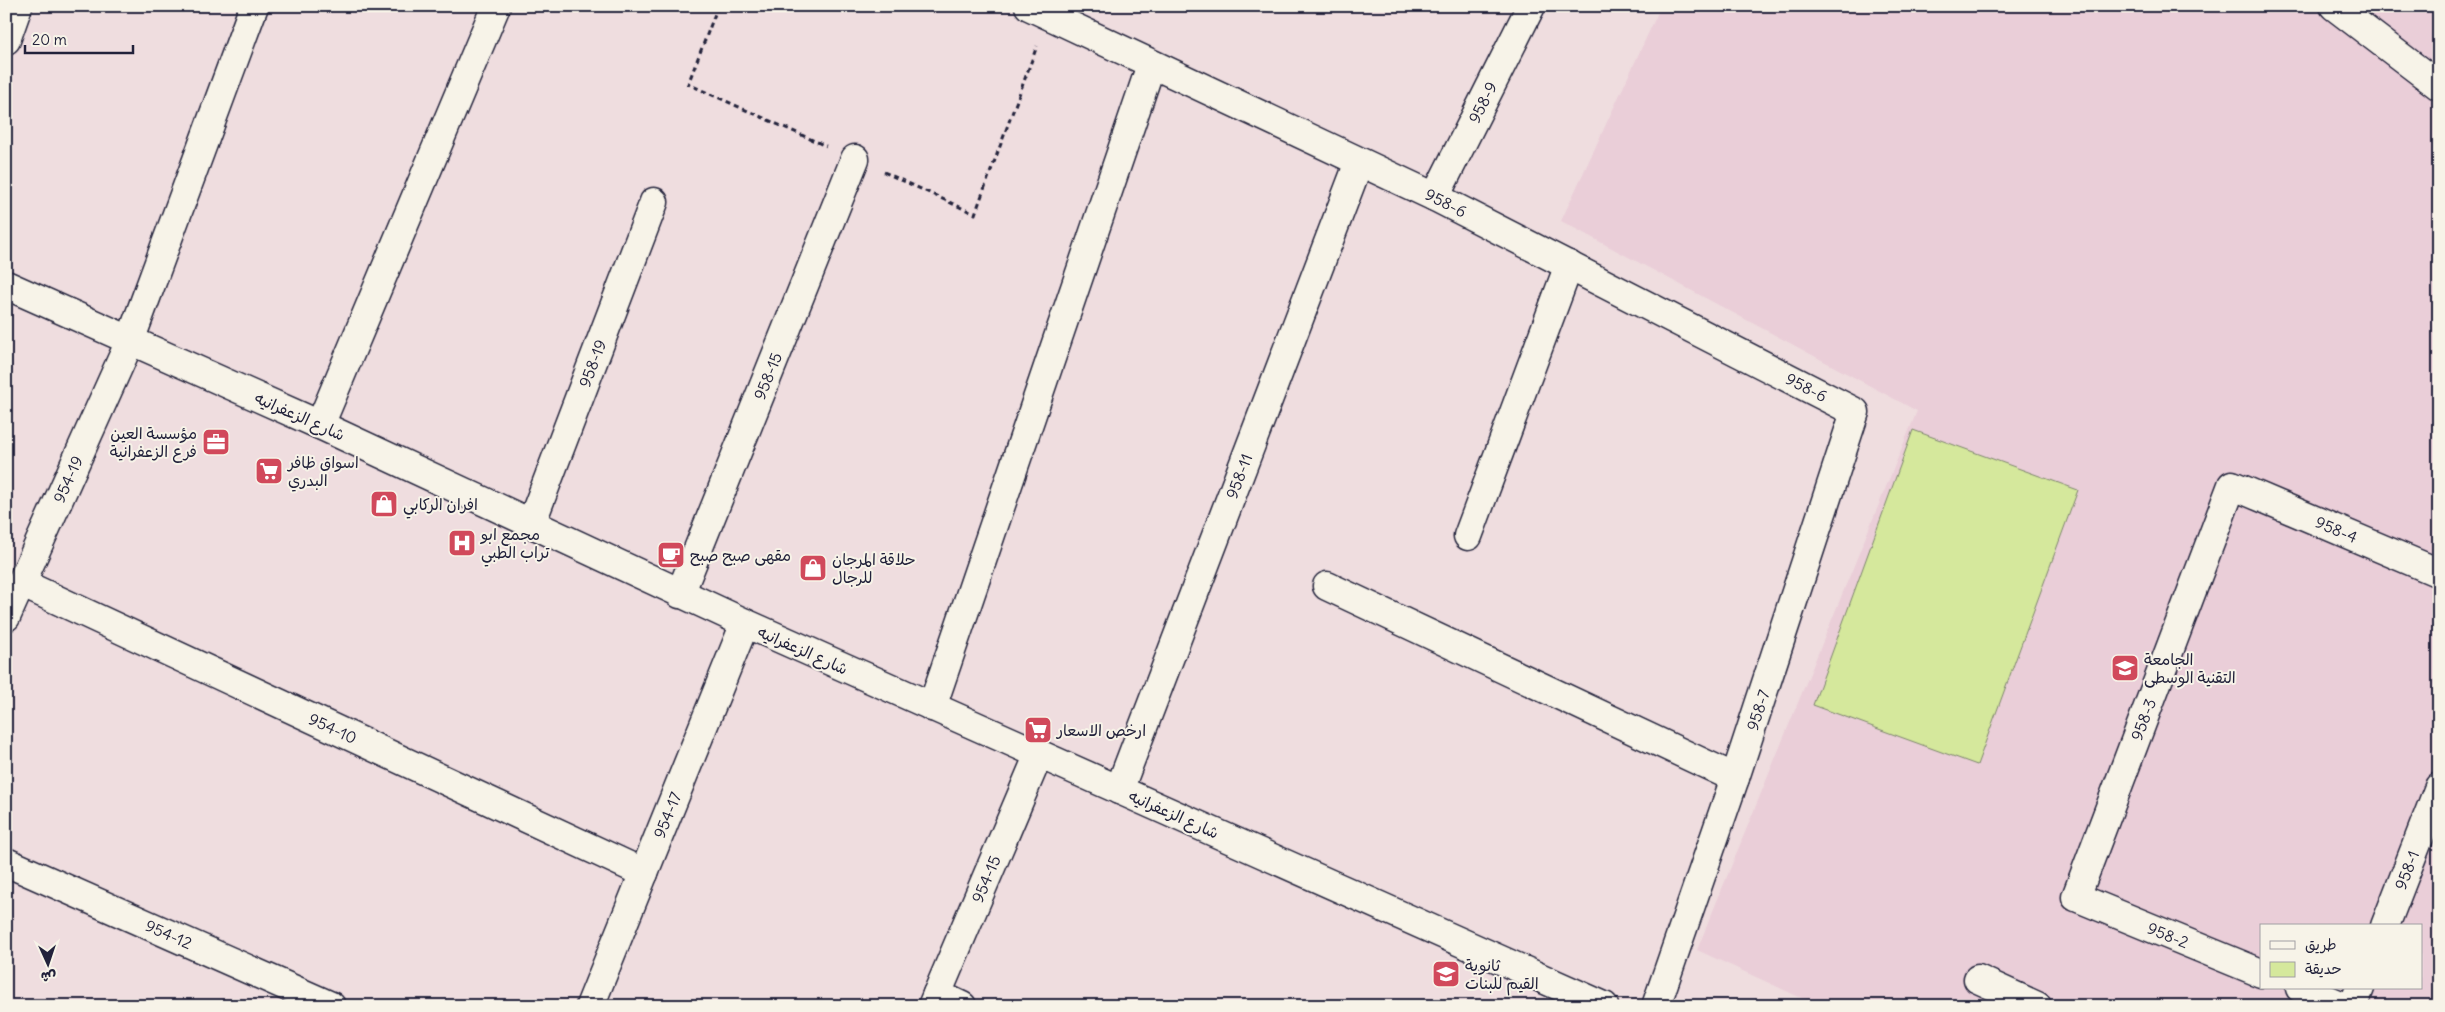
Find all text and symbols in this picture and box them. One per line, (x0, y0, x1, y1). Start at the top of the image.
scale bar (25, 22, 132, 54)
text: 20 m (32, 30, 67, 49)
street label: 958-9 (1464, 78, 1501, 126)
street label: 958-6 (1422, 184, 1470, 221)
street label: 958-19 (574, 337, 611, 390)
street label: 958-15 (749, 349, 786, 403)
street label: 958-6 (1782, 368, 1830, 406)
street label: شارع الزعفرانيه (251, 387, 348, 447)
place label: مؤسسة العين فرع الزعفرانية (110, 423, 197, 463)
office icon: مؤسسة العين فرع الزعفرانية (201, 427, 231, 457)
street label: 958-11 (1221, 451, 1257, 501)
place label: اسواق ظافر البدري (286, 452, 359, 492)
street label: 954-19 (49, 453, 87, 506)
supermarket icon: اسواق ظافر البدري (254, 456, 284, 486)
shop icon: افران الركابي (369, 489, 399, 519)
place label: افران الركابي (403, 494, 478, 519)
street label: 958-4 (2312, 512, 2360, 547)
place label: مجمع ابو تراب الطبي (479, 524, 550, 567)
hospital icon: مجمع ابو تراب الطبي (447, 528, 477, 558)
cafe icon: مقهى صبح صبح (656, 540, 686, 570)
place label: مقهى صبح صبح (690, 545, 791, 566)
place label: حلاقة المرجان للرجال (832, 549, 916, 587)
shop icon: حلاقة المرجان للرجال (798, 553, 828, 583)
street label: شارع الزعفرانيه (754, 621, 851, 681)
place label: الجامعة التقنية الوسطى (2144, 649, 2236, 688)
school or university icon: الجامعة التقنية الوسطى (2110, 653, 2140, 683)
street label: 958-7 (1742, 687, 1774, 733)
street label: 958-3 (2126, 696, 2160, 743)
street label: 954-10 (306, 708, 360, 748)
supermarket icon: ارخص الاسعار (1023, 715, 1053, 745)
place label: ارخص الاسعار (1055, 720, 1146, 740)
street label: شارع الزعفرانيه (1125, 785, 1222, 845)
street label: 954-17 (649, 789, 686, 841)
street label: 958-1 (2390, 848, 2423, 892)
street label: 954-15 (967, 852, 1005, 906)
street label: 954-12 (142, 915, 195, 953)
street label: 958-2 (2144, 918, 2192, 952)
legend (2260, 924, 2422, 990)
text: طريق (2305, 935, 2337, 954)
north arrow (22, 940, 72, 990)
place label: ثانوية القيم للبنات (1465, 955, 1539, 996)
school or university icon: ثانوية القيم للبنات (1431, 959, 1461, 989)
text: حديقة (2305, 959, 2342, 978)
text: ش (41, 968, 57, 986)

